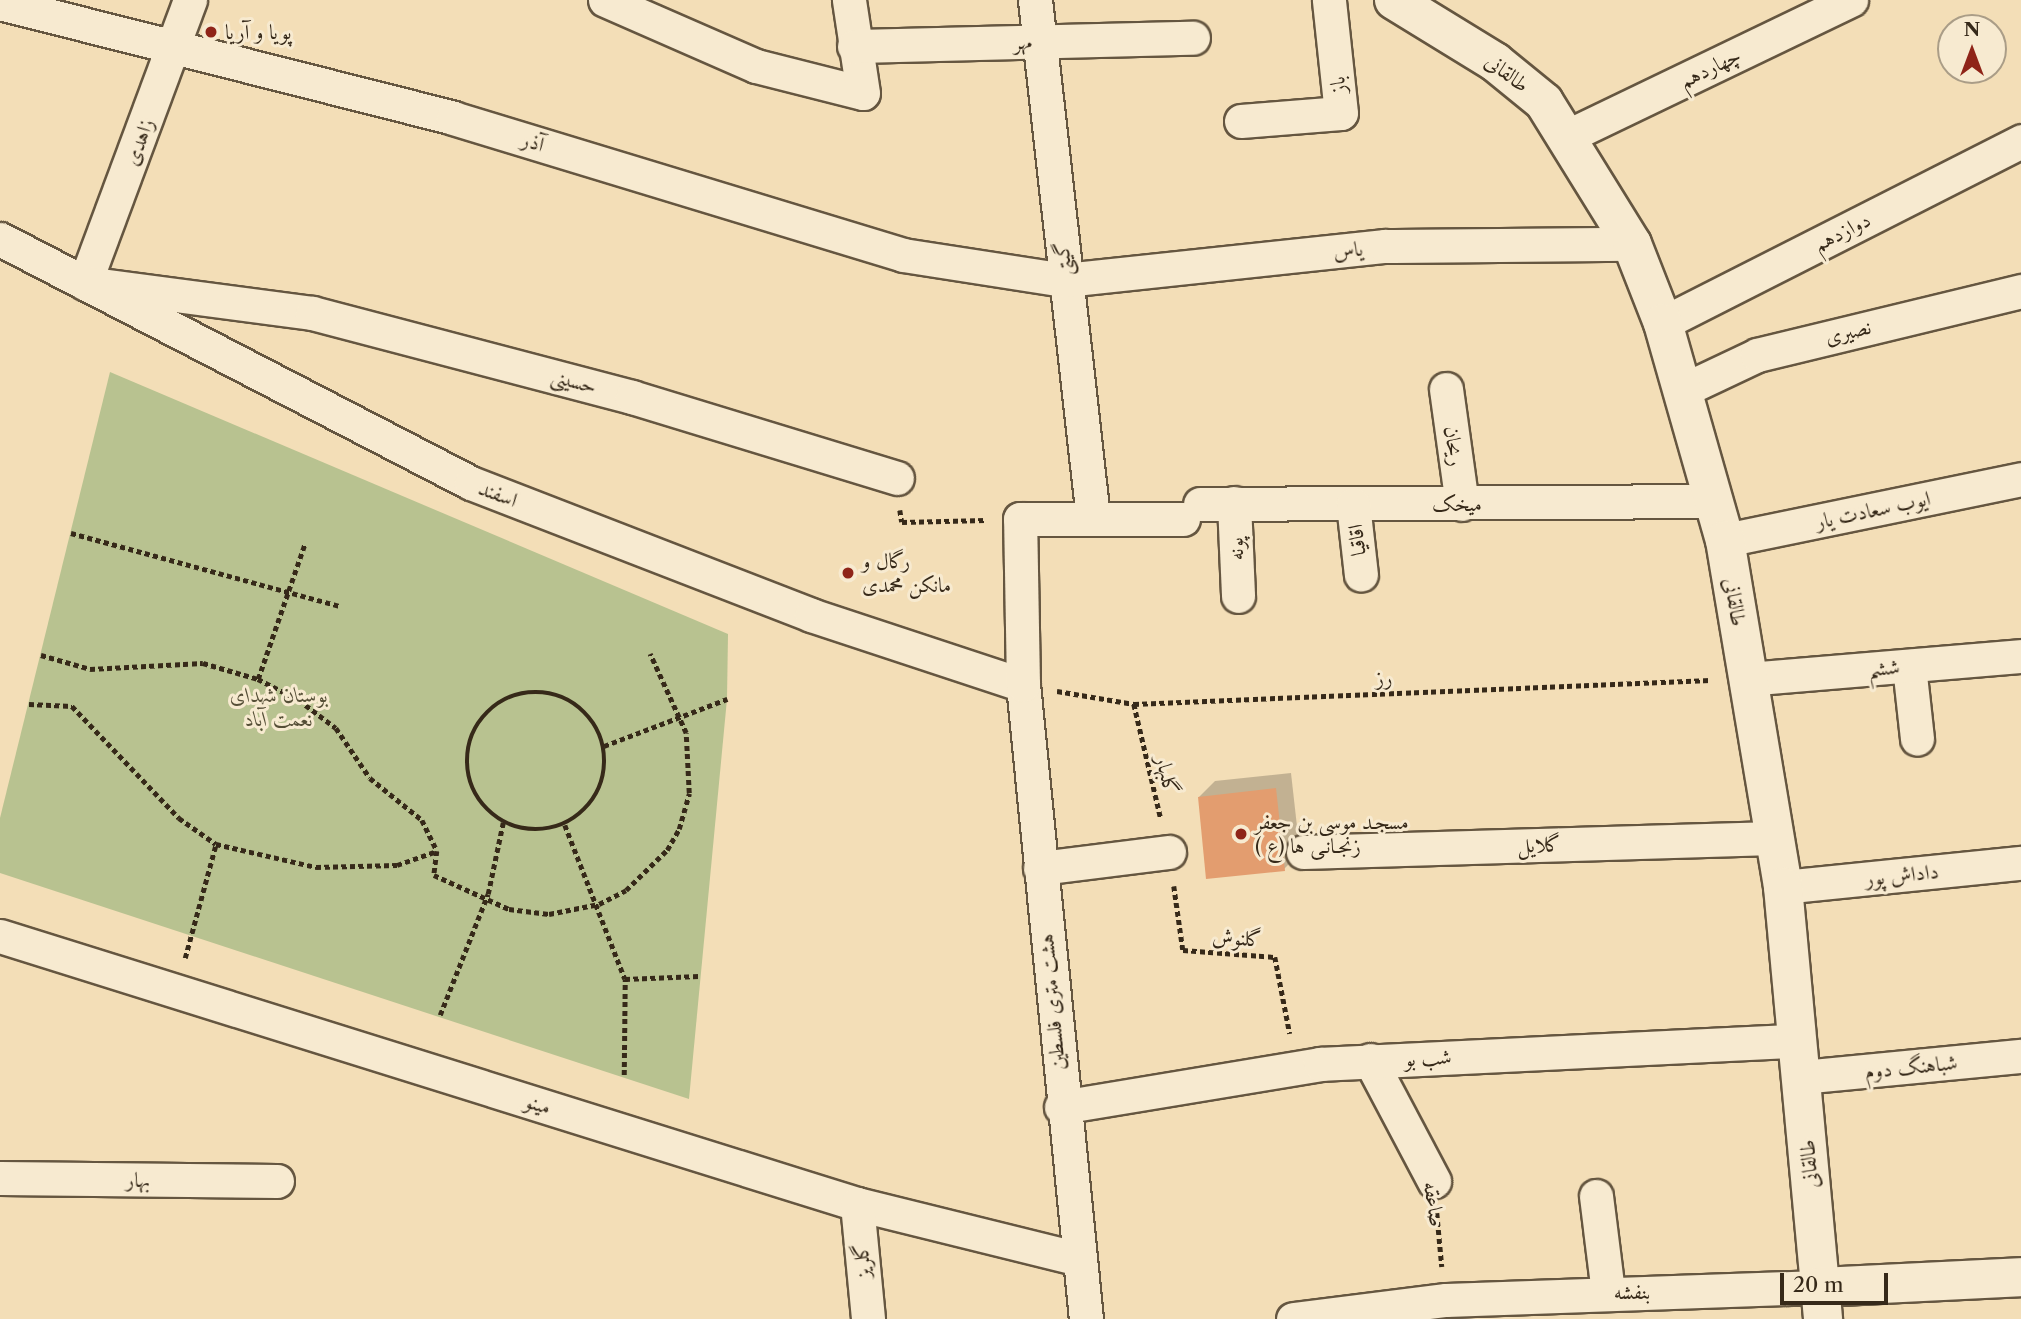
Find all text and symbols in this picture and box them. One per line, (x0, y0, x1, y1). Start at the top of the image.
north arrow (1937, 14, 2007, 84)
text: N (1964, 18, 1980, 41)
place label: پویا و آریا (225, 19, 291, 45)
marker: پویا و آریا (203, 24, 219, 40)
street label: مهر (1014, 29, 1032, 55)
street label: چهاردهم (1675, 42, 1745, 94)
street label: طالقانی (1480, 48, 1534, 98)
street label: باز (1325, 75, 1351, 95)
street label: زاهدی (119, 115, 159, 169)
street label: آذر (519, 127, 547, 157)
street label: دوازدهم (1809, 207, 1875, 257)
street label: یاس (1332, 236, 1364, 264)
street label: گیتی (1049, 241, 1077, 277)
street label: نصیری (1822, 314, 1874, 350)
street label: حسینی (548, 363, 600, 399)
street label: ریحان (1439, 424, 1469, 468)
street label: اسفند (475, 475, 521, 513)
street label: ایوب سعادت یار (1813, 486, 1933, 534)
street label: میخک (1432, 491, 1482, 517)
street label: اقاقیا (1343, 523, 1371, 557)
street label: پونه (1223, 537, 1249, 561)
place label: رگال و مانکن محمدی (862, 548, 951, 598)
marker: رگال و مانکن محمدی (840, 565, 856, 581)
street label: طالقانی (1719, 576, 1751, 628)
street label: ششم (1867, 654, 1901, 682)
street label: رز (1375, 665, 1393, 691)
park label: بوستان شهدای نعمت آباد (230, 682, 328, 732)
street label: گلبهار (1150, 753, 1184, 797)
place label: مسجـد موسی بن جعفر ( ع) زنجـانـی ها (1255, 809, 1409, 859)
marker: مسجـد موسی بن جعفر ( ع) زنجـانـی ها (1233, 826, 1249, 842)
street label: گلایل (1517, 832, 1561, 858)
street label: داداش پور (1864, 859, 1940, 891)
street label: گلنوش (1211, 924, 1263, 952)
street label: هشت متری فلسطین (1033, 933, 1071, 1071)
street label: شب بو (1404, 1044, 1452, 1072)
street label: شباهنگ دوم (1863, 1050, 1959, 1084)
street label: مینو (522, 1088, 554, 1120)
street label: طالقانی (1794, 1139, 1824, 1189)
street label: بهار (126, 1167, 150, 1193)
street label: صاعقه (1418, 1180, 1450, 1228)
street label: گلریز (848, 1242, 876, 1280)
scale bar (1783, 1260, 1892, 1304)
text: 20 m (1793, 1272, 1844, 1297)
street label: بنفشه (1614, 1279, 1650, 1305)

